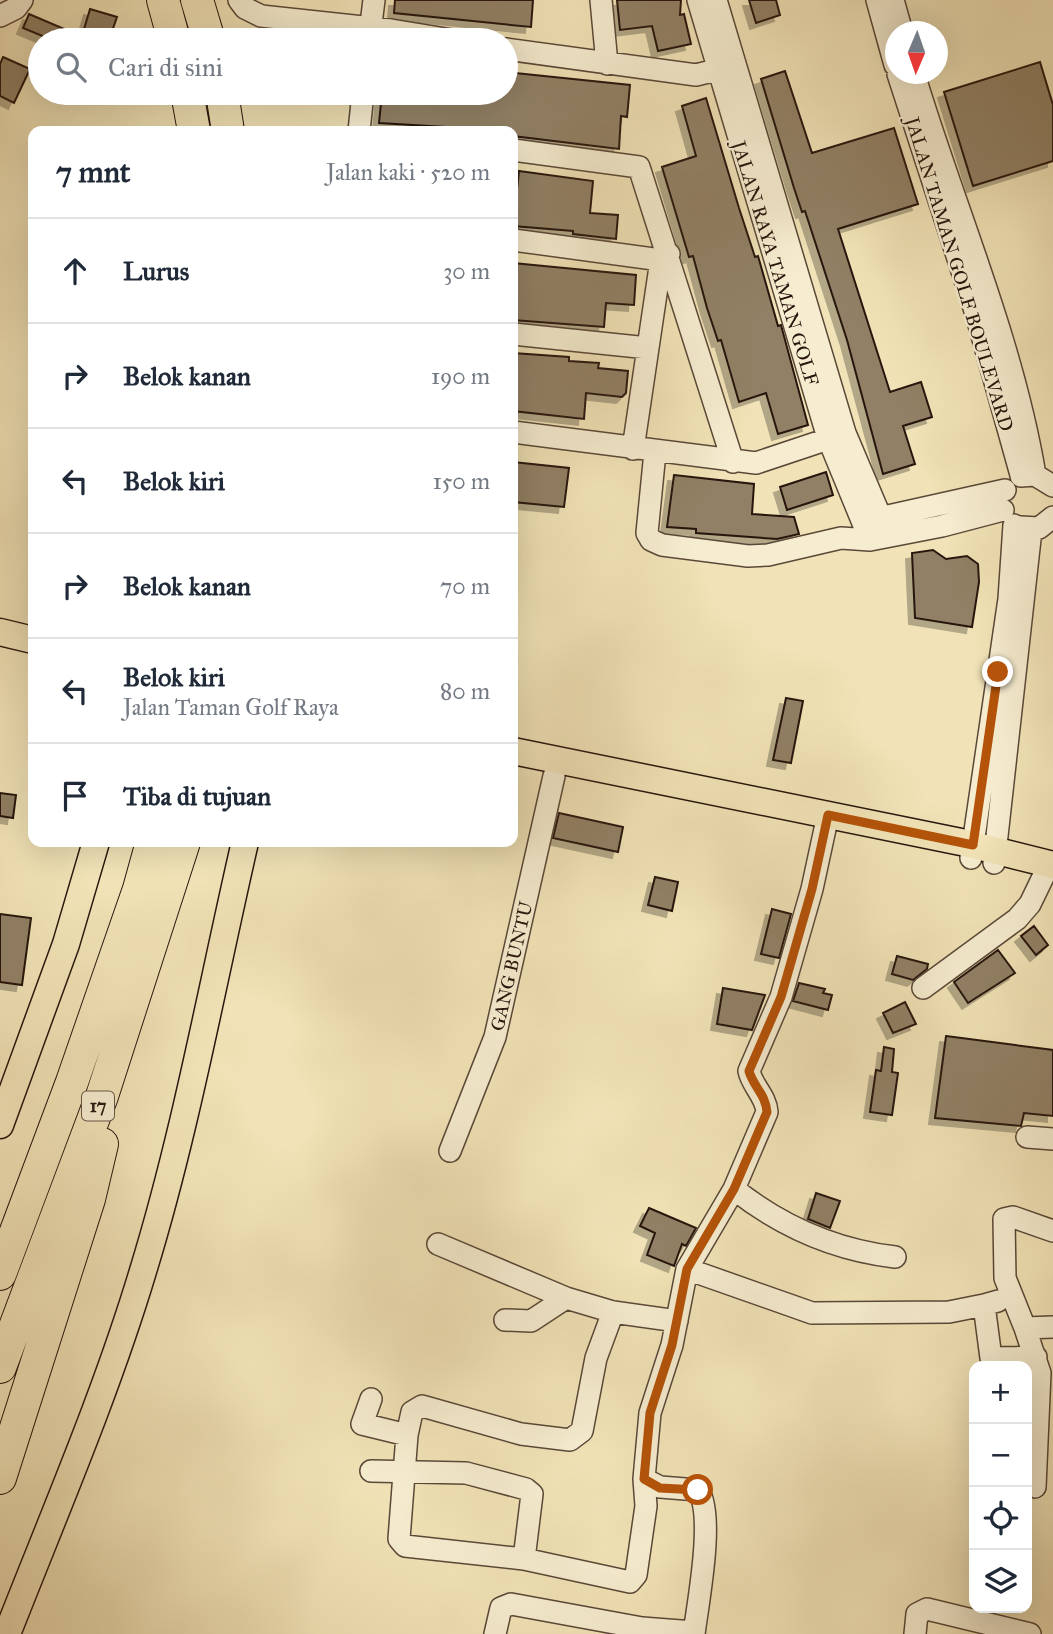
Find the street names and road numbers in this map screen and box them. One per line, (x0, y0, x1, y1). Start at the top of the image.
street label: JALAN TAMAN GOLF BOULEVARD (899, 112, 1018, 434)
street label: JALAN RAYA TAMAN GOLF (726, 136, 824, 389)
street label: GANG BUNTU (485, 899, 538, 1033)
road number: 17 (82, 1092, 114, 1120)

